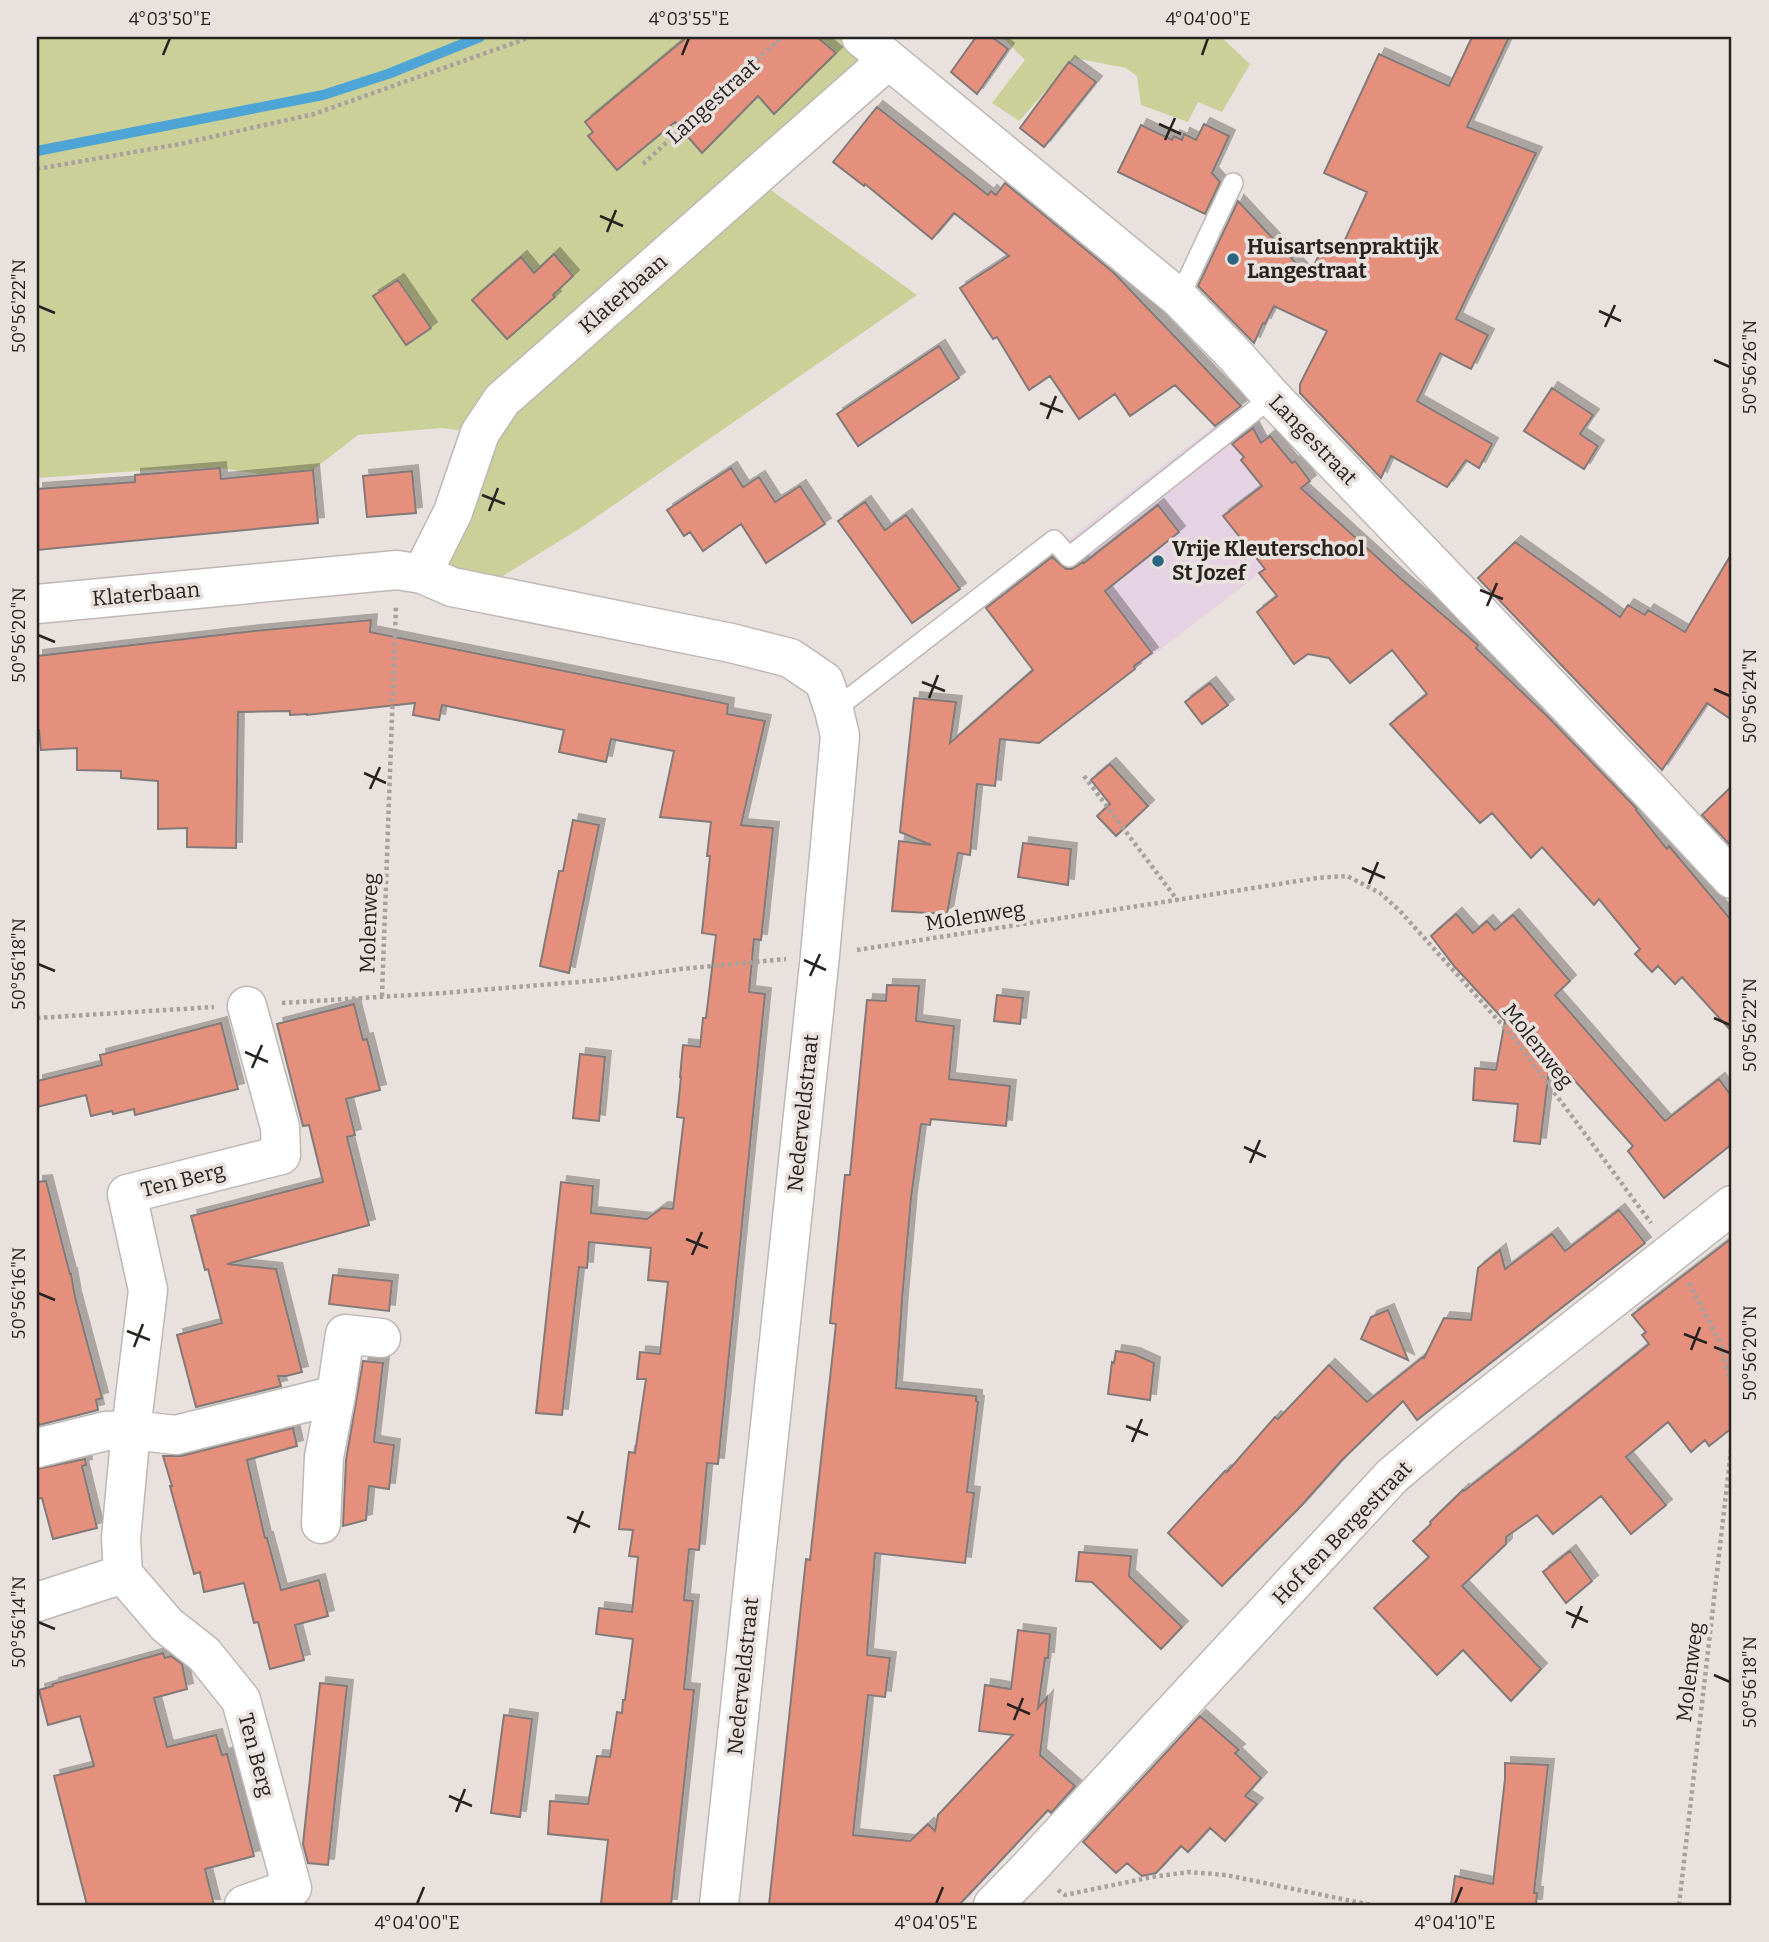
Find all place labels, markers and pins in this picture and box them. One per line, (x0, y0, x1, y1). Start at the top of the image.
place label: Huisartsenpraktijk Langestraat (1247, 234, 1439, 284)
marker: Huisartsenpraktijk Langestraat (1225, 251, 1241, 267)
place label: Vrije Kleuterschool St Jozef (1172, 536, 1365, 586)
marker: Vrije Kleuterschool St Jozef (1150, 553, 1166, 569)

